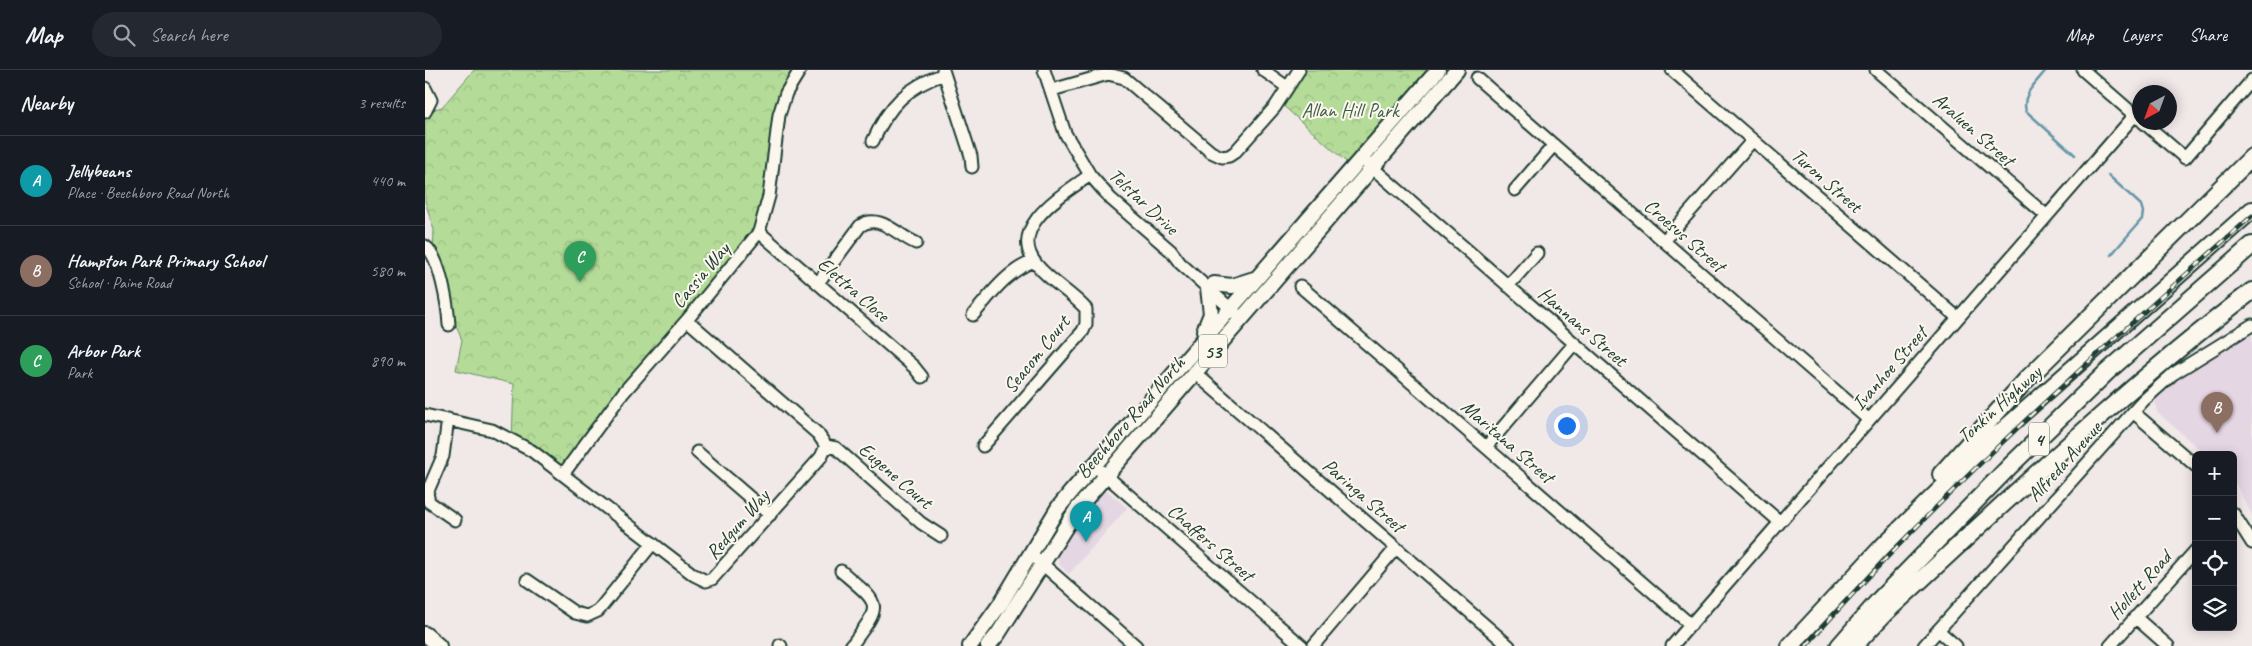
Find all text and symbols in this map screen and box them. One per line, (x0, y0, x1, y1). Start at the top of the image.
search box (92, 12, 442, 57)
text: Map (25, 20, 62, 50)
icon: search (110, 21, 138, 49)
text: Search here (150, 23, 228, 47)
text: Map (2066, 24, 2094, 46)
text: Layers (2122, 24, 2161, 46)
text: Share (2189, 24, 2227, 46)
north arrow (2132, 85, 2177, 130)
street label: Araluen Street (1928, 87, 2022, 174)
text: Nearby (20, 90, 73, 116)
text: 3 results (358, 93, 405, 113)
park label: Allan Hill Park (1301, 98, 1400, 123)
street label: Turon Street (1786, 143, 1869, 220)
text: Jellybeans (67, 159, 131, 183)
street label: Telstar Drive (1103, 163, 1185, 241)
text: A (32, 171, 40, 191)
text: 440 m (371, 171, 405, 191)
text: Place · Beechboro Road North (67, 183, 229, 203)
street label: Croesus Street (1639, 193, 1733, 280)
street label: Cassia Way (666, 236, 737, 313)
pin: C (564, 241, 596, 282)
text: Hampton Park Primary School (67, 249, 264, 273)
street label: Elettra Close (813, 251, 896, 328)
text: B (32, 261, 40, 281)
text: 580 m (371, 261, 405, 281)
text: School · Paine Road (67, 273, 172, 293)
street label: Hannans Street (1533, 281, 1634, 373)
street label: Seacom Court (997, 309, 1077, 398)
street label: Ivanhoe Street (1846, 319, 1935, 415)
road number: 53 (1199, 334, 1227, 368)
text: Arbor Park (67, 339, 140, 363)
street label: Beechboro Road North (1070, 350, 1191, 484)
text: C (32, 351, 40, 371)
text: 890 m (371, 351, 405, 371)
street label: Tonkin Highway (1952, 359, 2048, 449)
text: Park (67, 363, 92, 383)
pin: B (2201, 392, 2233, 433)
street label: Maritana Street (1456, 394, 1562, 491)
your location (1554, 413, 1580, 439)
street label: Alfreda Avenue (2022, 415, 2108, 507)
road number: 4 (2029, 422, 2049, 456)
street label: Eugene Court (854, 437, 939, 516)
map controls (2192, 451, 2237, 631)
button: + (2192, 451, 2237, 496)
street label: Paringa Street (1317, 453, 1412, 540)
street label: Redgum Way (700, 482, 776, 565)
button: − (2192, 496, 2237, 541)
street label: Chaffers Street (1162, 498, 1262, 589)
pin: A (1070, 501, 1102, 542)
button: locate (2192, 541, 2237, 586)
street label: Hollett Road (2102, 543, 2179, 625)
button: layers (2192, 586, 2237, 631)

